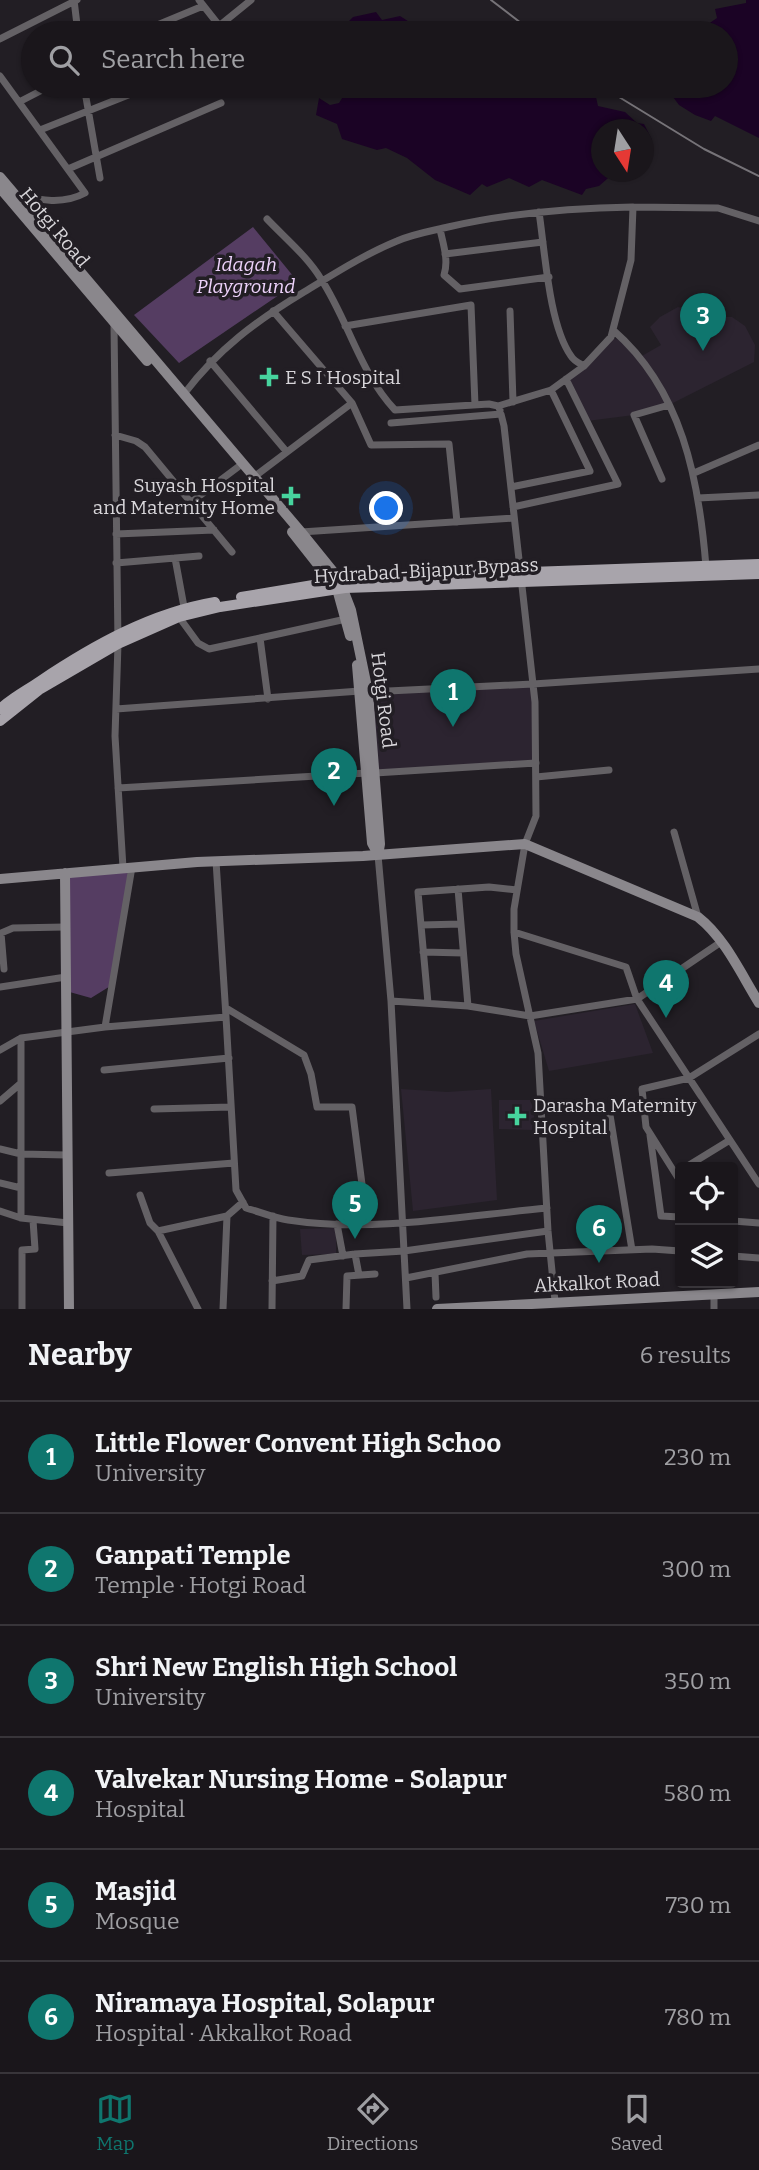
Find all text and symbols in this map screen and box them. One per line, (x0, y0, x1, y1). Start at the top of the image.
search box (21, 21, 738, 98)
icon: search (45, 41, 83, 79)
text: Search here (101, 44, 245, 75)
north arrow (591, 119, 654, 182)
street label: Hotgi Road (15, 183, 95, 272)
park label: Idagah Playground (197, 253, 295, 298)
pin: 3 (680, 293, 726, 351)
place label: E S I Hospital (285, 366, 401, 389)
marker: E S I Hospital (259, 367, 279, 387)
place label: Suyash Hospital and Maternity Home (93, 474, 275, 519)
marker: Suyash Hospital and Maternity Home (281, 486, 301, 506)
your location (369, 491, 403, 525)
street label: Hydrabad-Bijapur Bypass (313, 553, 539, 588)
street label: Hotgi Road (366, 651, 401, 750)
pin: 1 (430, 669, 476, 727)
pin: 2 (311, 748, 357, 806)
pin: 4 (643, 960, 689, 1018)
place label: Darasha Maternity Hospital (533, 1094, 697, 1139)
marker: Darasha Maternity Hospital (507, 1106, 527, 1126)
map controls (675, 1162, 738, 1288)
button: locate (675, 1162, 738, 1225)
pin: 5 (332, 1181, 378, 1239)
pin: 6 (576, 1205, 622, 1263)
button: layers (675, 1225, 738, 1288)
street label: Akkalkot Road (533, 1268, 661, 1297)
text: Nearby (28, 1337, 132, 1373)
text: 6 results (640, 1341, 731, 1369)
text: Little Flower Convent High Schoo (95, 1428, 501, 1459)
text: 1 (46, 1443, 56, 1471)
text: 230 m (664, 1443, 731, 1471)
text: University (95, 1459, 205, 1487)
text: Ganpati Temple (95, 1540, 290, 1571)
text: 2 (45, 1555, 57, 1583)
text: 300 m (662, 1555, 731, 1583)
text: Temple · Hotgi Road (95, 1571, 306, 1599)
text: Shri New English High School (95, 1652, 457, 1683)
text: 3 (44, 1667, 58, 1695)
text: 350 m (664, 1667, 731, 1695)
text: University (95, 1683, 205, 1711)
text: Valvekar Nursing Home - Solapur (95, 1764, 507, 1795)
text: 4 (44, 1779, 58, 1807)
text: 580 m (664, 1779, 731, 1807)
text: Hospital (95, 1795, 185, 1823)
text: Masjid (95, 1876, 176, 1907)
text: 5 (45, 1891, 57, 1919)
text: 730 m (666, 1891, 731, 1919)
text: Mosque (95, 1907, 179, 1935)
text: Niramaya Hospital, Solapur (95, 1988, 434, 2019)
text: 6 (44, 2003, 58, 2031)
text: 780 m (665, 2003, 731, 2031)
text: Hospital · Akkalkot Road (95, 2019, 352, 2047)
tab: Map (96, 2090, 135, 2155)
tab: Directions (327, 2090, 418, 2155)
tab: Saved (611, 2090, 663, 2155)

